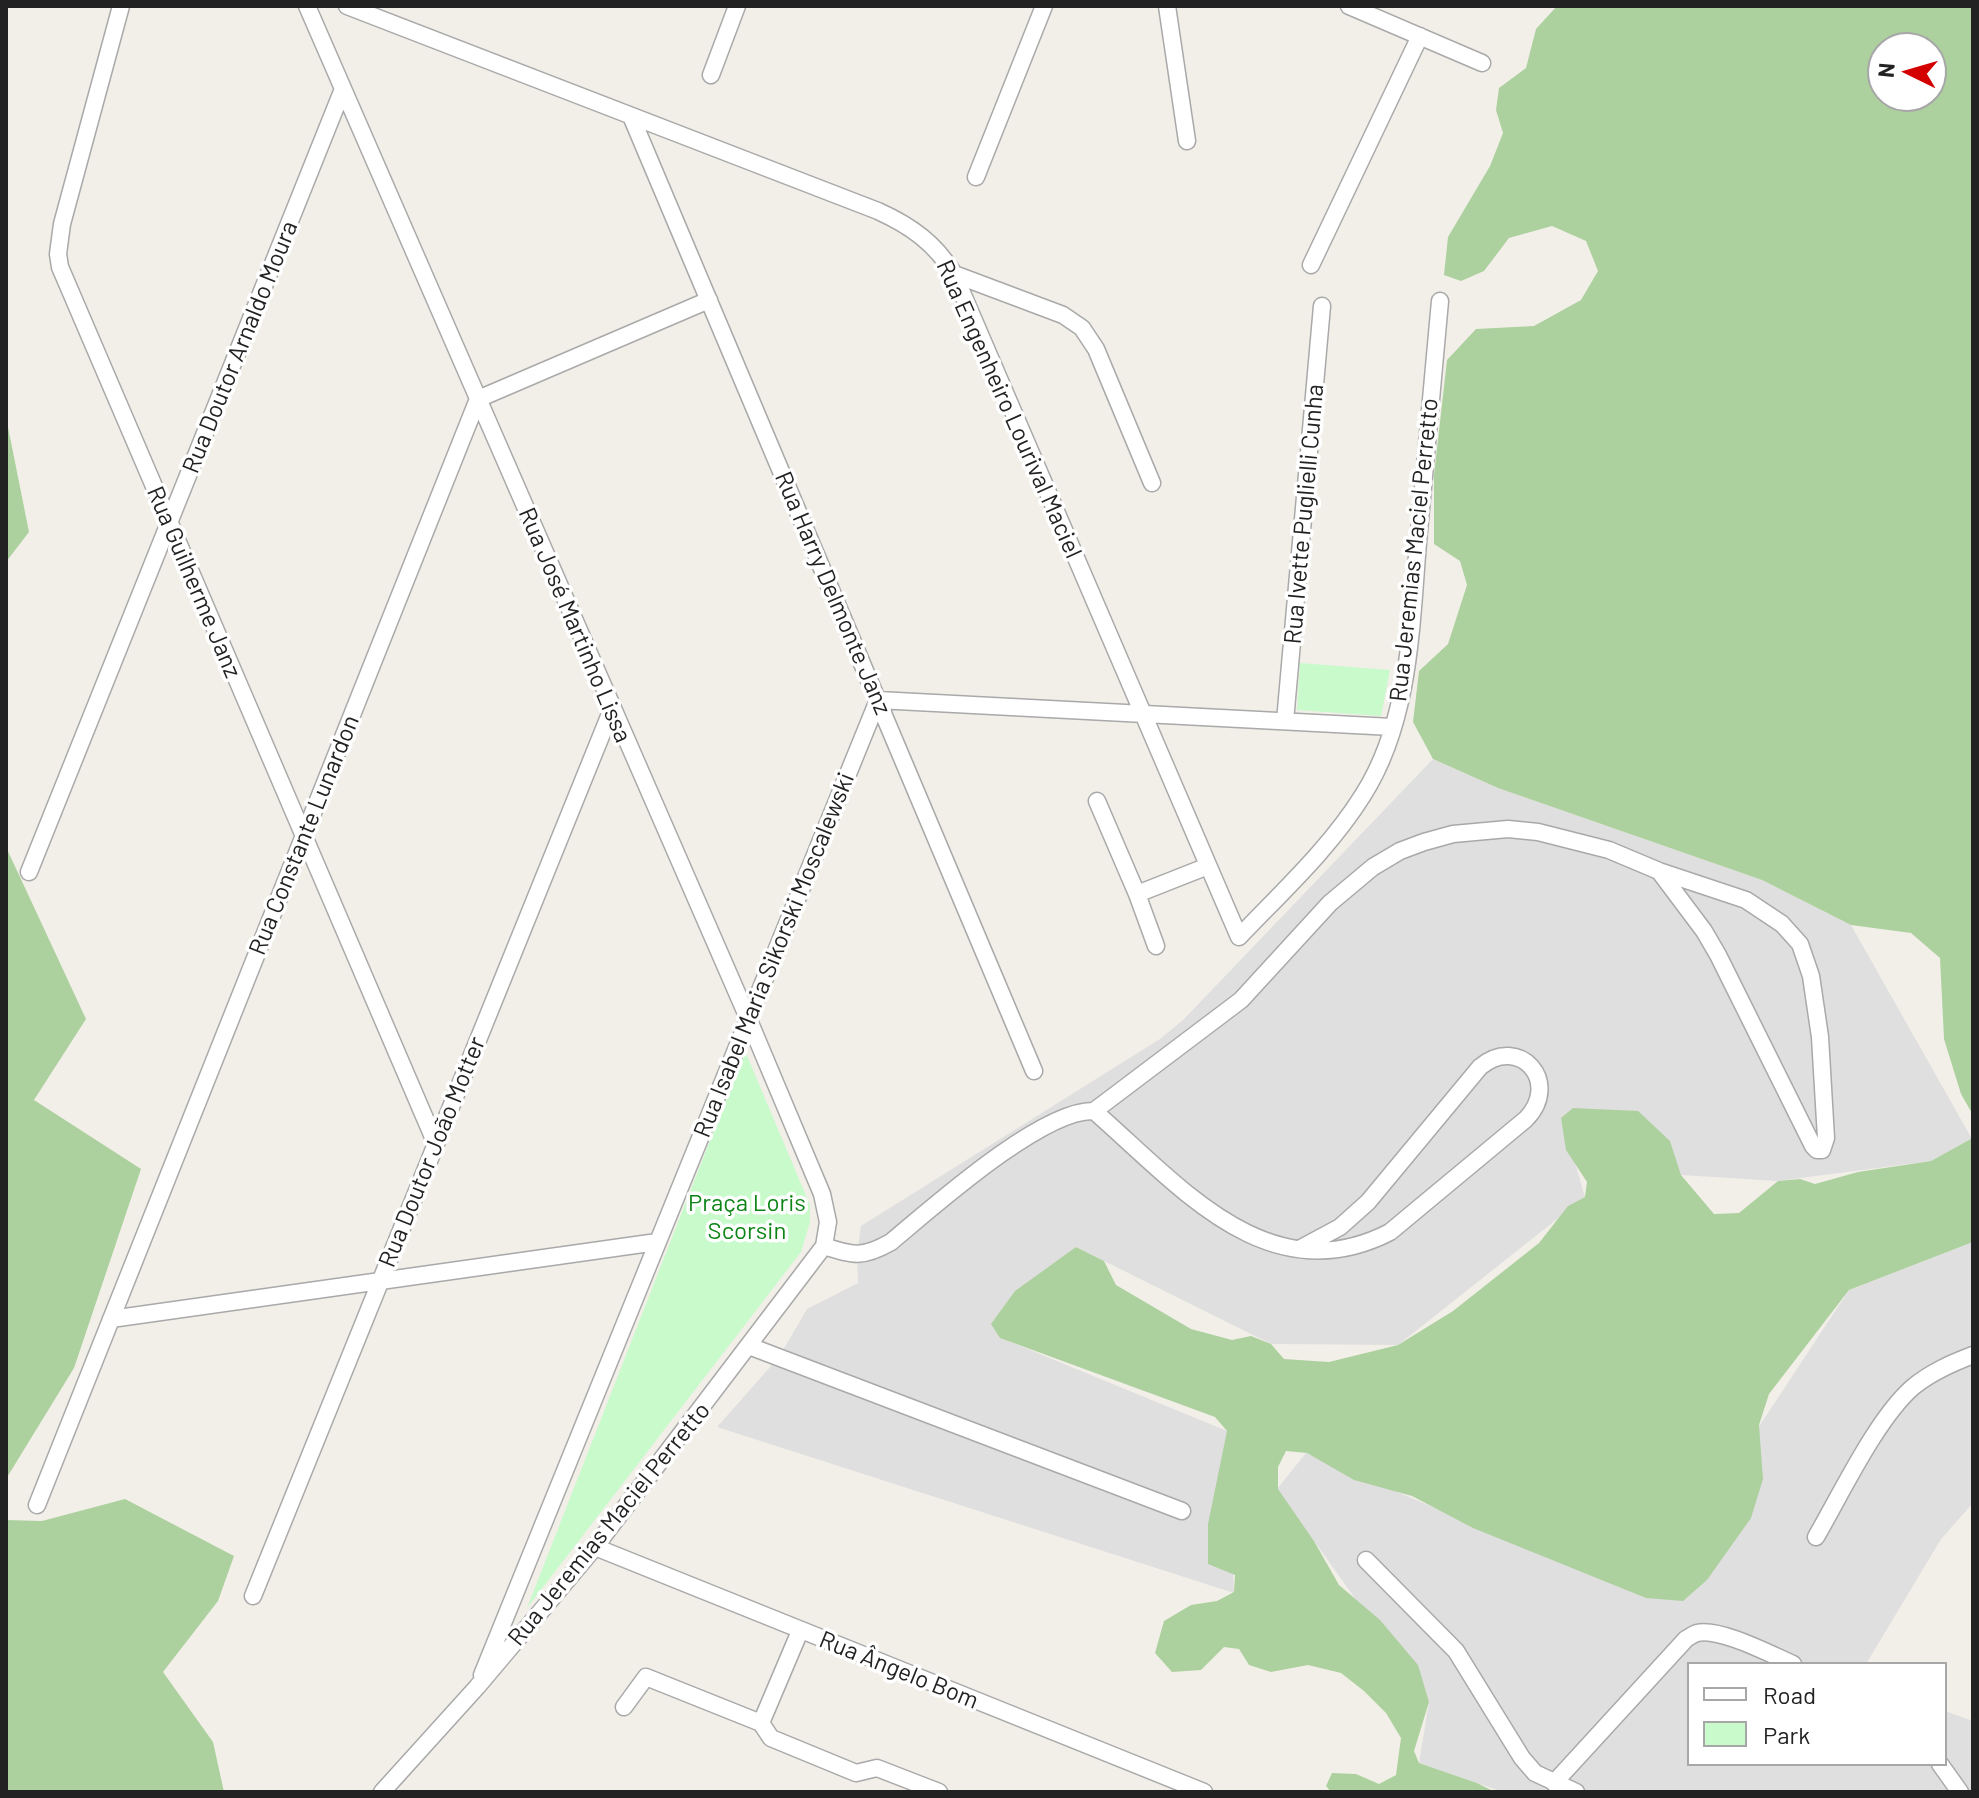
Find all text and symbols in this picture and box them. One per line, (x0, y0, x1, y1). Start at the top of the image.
north arrow (1867, 32, 1947, 112)
text: N (1871, 62, 1899, 79)
street label: Rua Doutor Arnaldo Moura (176, 217, 304, 477)
street label: Rua Engenheiro Lourival Maciel (930, 255, 1088, 563)
street label: Rua Ivette Puglielli Cunha (1278, 383, 1330, 645)
street label: Rua Jeremias Maciel Perretto (1384, 397, 1444, 703)
street label: Rua Harry Delmonte Janz (769, 467, 897, 719)
street label: Rua Guilherme Janz (141, 482, 247, 682)
street label: Rua José Martinho Lissa (512, 503, 638, 747)
street label: Rua Constante Lunardon (243, 711, 365, 959)
street label: Rua Isabel Maria Sikorski Moscalewski (687, 768, 861, 1142)
street label: Rua Doutor João Motter (373, 1033, 491, 1271)
park label: Praça Loris Scorsin (688, 1189, 806, 1245)
street label: Rua Jeremias Maciel Perretto (502, 1396, 716, 1652)
street label: Rua Ângelo Bom (815, 1625, 983, 1715)
legend (1687, 1662, 1947, 1766)
text: Road (1763, 1680, 1816, 1709)
text: Park (1763, 1720, 1810, 1749)

